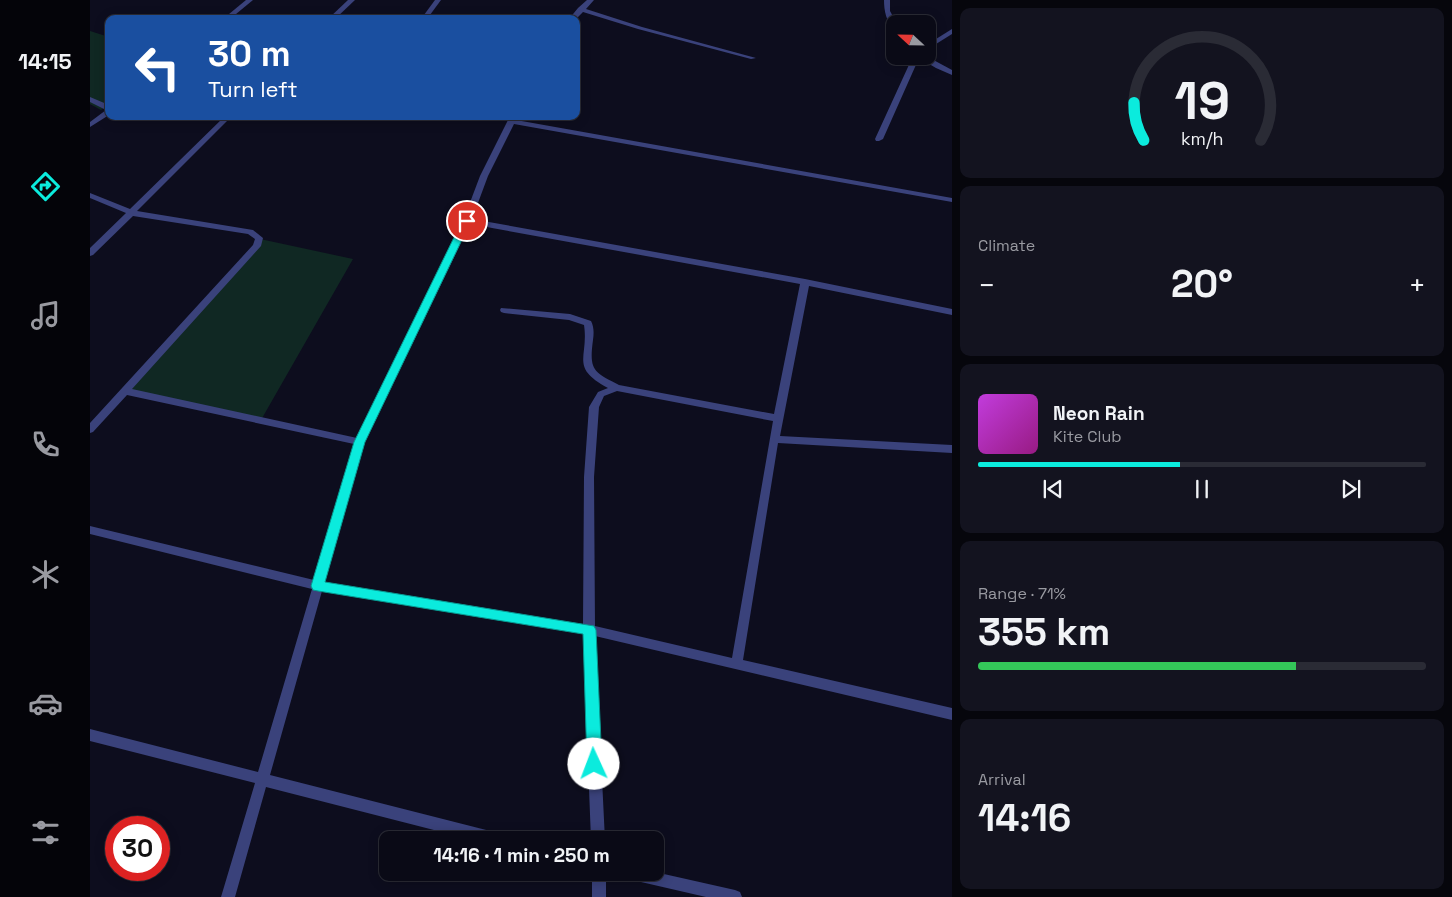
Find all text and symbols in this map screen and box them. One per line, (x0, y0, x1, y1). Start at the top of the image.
north arrow (886, 15, 936, 65)
map controls (886, 15, 936, 65)
text: 30 m (208, 32, 291, 76)
icon: left (125, 35, 190, 100)
text: 14:15 (18, 47, 72, 75)
text: 19 (1174, 68, 1230, 134)
text: Turn left (208, 75, 298, 103)
text: km/h (1181, 127, 1223, 150)
icon: directions (28, 169, 63, 204)
pin (446, 200, 488, 242)
icon: arrive (453, 207, 481, 235)
text: Climate (978, 235, 1035, 256)
text: 20° (1171, 260, 1233, 308)
text: − (978, 267, 995, 303)
text: + (1409, 267, 1426, 303)
icon: music (28, 298, 63, 333)
text: Neon Rain (1053, 401, 1145, 426)
text: Kite Club (1053, 426, 1122, 447)
icon: phone (28, 427, 63, 462)
icon: previous (1039, 475, 1067, 503)
icon: pause (1188, 475, 1216, 503)
icon: next (1337, 475, 1365, 503)
icon: climate (28, 557, 63, 592)
text: Range · 71% (978, 583, 1066, 604)
text: 355 km (978, 608, 1110, 656)
icon: car (28, 686, 63, 721)
position arrow (567, 737, 619, 789)
text: Arrival (978, 769, 1026, 790)
text: 14:16 (978, 794, 1071, 842)
icon: filters (28, 815, 63, 850)
speed limit sign: 30 (105, 816, 170, 881)
text: 14:16 · 1 min · 250 m (433, 843, 610, 868)

